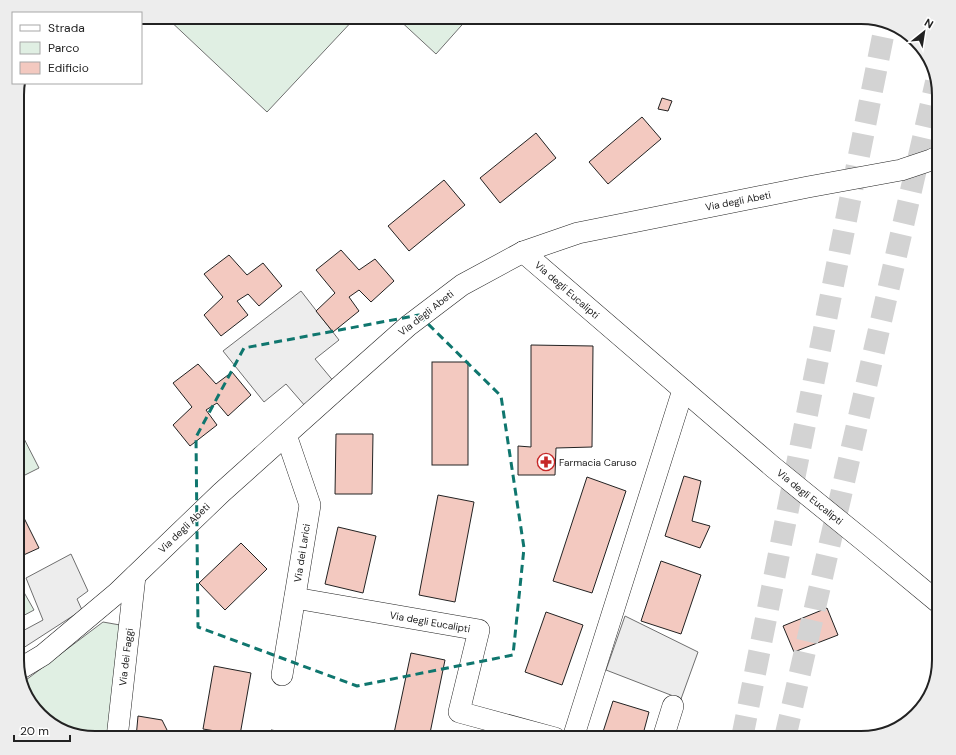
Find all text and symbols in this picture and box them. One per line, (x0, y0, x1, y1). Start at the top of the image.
legend (12, 12, 142, 84)
north arrow (904, 12, 944, 52)
text: N (922, 15, 936, 31)
text: Strada (48, 20, 85, 36)
text: Parco (48, 40, 79, 56)
text: Edificio (48, 60, 89, 76)
street label: Via degli Abeti (704, 188, 772, 214)
street label: Via degli Eucalipti (532, 258, 602, 322)
street label: Via degli Abeti (396, 287, 456, 339)
pharmacy icon: Farmacia Caruso (536, 452, 556, 472)
place label: Farmacia Caruso (559, 456, 637, 469)
street label: Via degli Eucalipti (774, 466, 846, 528)
street label: Via degli Abeti (155, 500, 213, 556)
street label: Via dei Larici (291, 523, 313, 583)
street label: Via degli Eucalipti (389, 609, 471, 635)
street label: Via dei Faggi (116, 627, 136, 687)
scale bar (14, 717, 70, 743)
text: 20 m (20, 723, 49, 739)

